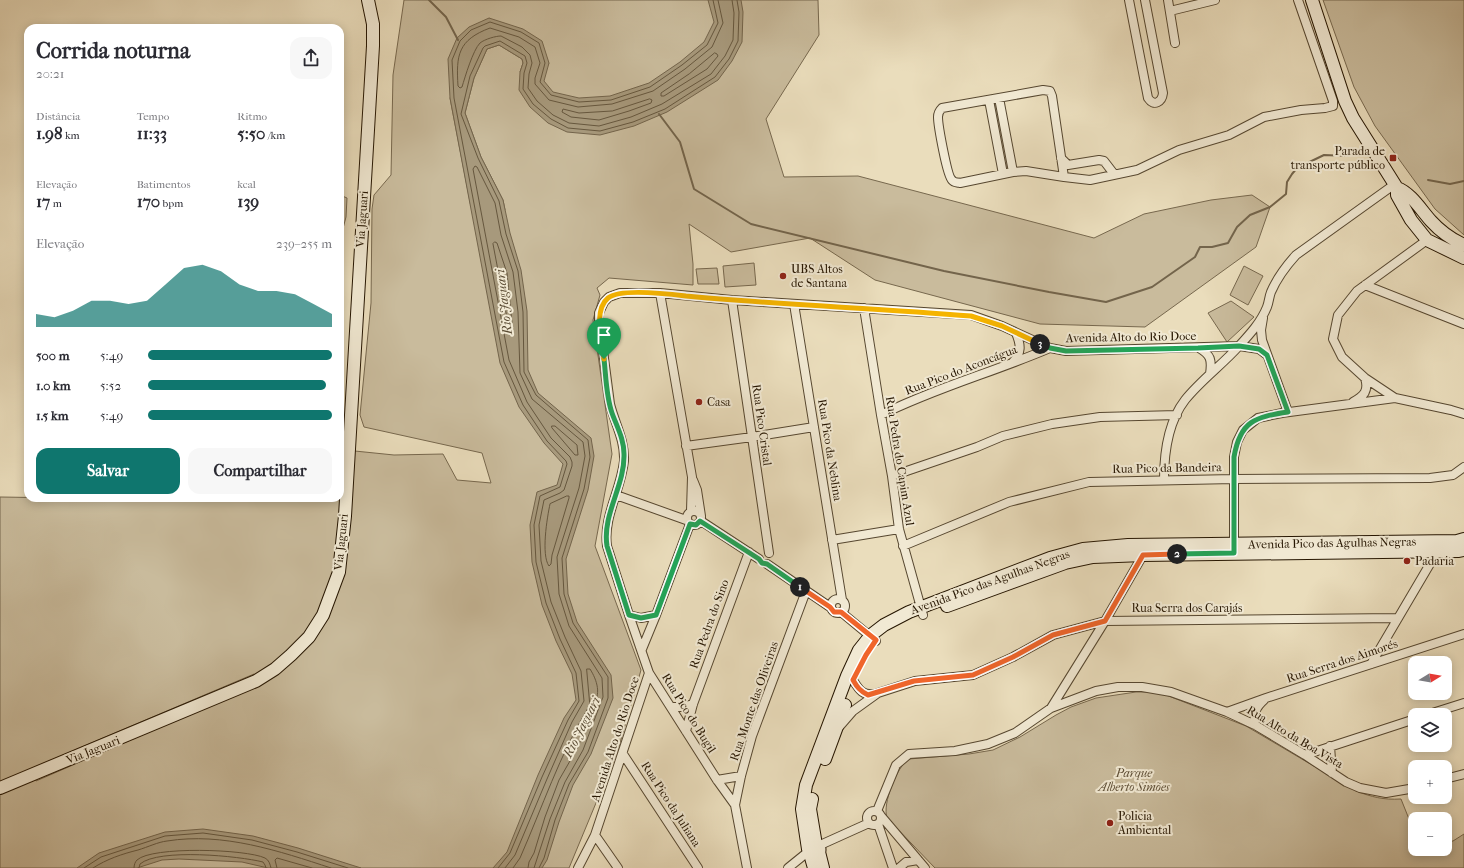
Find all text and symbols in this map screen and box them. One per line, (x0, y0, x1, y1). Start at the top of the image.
button: share (290, 37, 332, 79)
text: Corrida noturna (36, 38, 190, 64)
text: 20:21 (36, 66, 64, 81)
text: Distância (36, 110, 80, 123)
text: Tempo (137, 110, 169, 123)
text: Ritmo (237, 110, 267, 123)
text: 1.98 (36, 123, 63, 143)
text: 11:33 (137, 123, 167, 143)
text: 5:50 (237, 123, 265, 143)
text: km (63, 129, 80, 142)
text: /km (265, 129, 285, 142)
place label: Parada de transporte público (1291, 144, 1385, 172)
marker: Parada de transporte público (1388, 153, 1398, 163)
text: Elevação (36, 178, 77, 191)
text: Batimentos (137, 178, 191, 191)
text: kcal (237, 178, 256, 191)
street label: Via Jaguari (353, 190, 371, 249)
text: 17 (36, 191, 50, 211)
text: 170 (137, 191, 160, 211)
text: 139 (237, 191, 259, 211)
text: m (50, 197, 62, 210)
text: bpm (160, 197, 183, 210)
text: Elevação (36, 236, 84, 251)
text: 239–255 m (276, 236, 332, 251)
place label: UBS Altos de Santana (791, 262, 847, 290)
water label: Rio Jaguari (492, 267, 515, 336)
marker: UBS Altos de Santana (778, 271, 788, 281)
pin (587, 318, 621, 359)
icon: arrive (593, 324, 615, 346)
street label: Avenida Alto do Rio Doce (1065, 329, 1197, 345)
pin: 3 (1030, 334, 1050, 354)
text: 3 (1038, 337, 1042, 350)
street label: Rua Pico do Aconcágua (903, 342, 1019, 398)
text: 500 m (36, 348, 70, 363)
text: 5:49 (100, 348, 123, 363)
text: 1.0 km (36, 378, 71, 393)
text: 5:52 (100, 378, 121, 393)
street label: Rua Pico Cristal (749, 383, 775, 467)
place label: Casa (707, 395, 731, 409)
street label: Rua Pedra do Capim Azul (883, 395, 917, 527)
marker: Casa (694, 397, 704, 407)
street label: Rua Pico da Neblina (815, 398, 845, 502)
text: 1.5 km (36, 408, 69, 423)
text: 5:49 (100, 408, 123, 423)
button: Salvar (36, 448, 180, 494)
button: Compartilhar (188, 448, 332, 494)
street label: Rua Pico da Bandeira (1112, 460, 1222, 476)
street label: Via Jaguari (331, 513, 351, 572)
street label: Avenida Pico das Agulhas Negras (1247, 535, 1417, 551)
pin: 2 (1167, 544, 1187, 564)
street label: Avenida Pico das Agulhas Negras (908, 546, 1072, 618)
text: 2 (1174, 547, 1180, 560)
place label: Padaria (1415, 554, 1454, 568)
marker: Padaria (1402, 556, 1412, 566)
street label: Rua Pedra do Sino (686, 577, 732, 671)
pin: 1 (790, 577, 810, 597)
text: 1 (798, 580, 802, 593)
street label: Rua Serra dos Carajás (1132, 601, 1243, 615)
street label: Rua Serra dos Aimorés (1285, 636, 1400, 686)
street label: Rua Monte das Oliveiras (727, 639, 781, 763)
north arrow (1408, 656, 1452, 700)
map controls (1408, 656, 1452, 856)
street label: Rua Pico do Bugil (659, 671, 719, 756)
street label: Avenida Alto do Rio Doce (588, 675, 642, 804)
water label: Rio Jaguari (559, 693, 604, 761)
street label: Rua Alto da Boa Vista (1244, 703, 1346, 771)
button: layers (1408, 708, 1452, 752)
street label: Via Jaguari (63, 733, 122, 768)
street label: Rua Pico da Juliana (638, 759, 704, 850)
button: + (1408, 760, 1452, 804)
park label: Parque Alberto Simões (1097, 766, 1170, 794)
place label: Policia Ambiental (1117, 809, 1172, 837)
button: − (1408, 812, 1452, 856)
marker: Policia Ambiental (1105, 818, 1115, 828)

